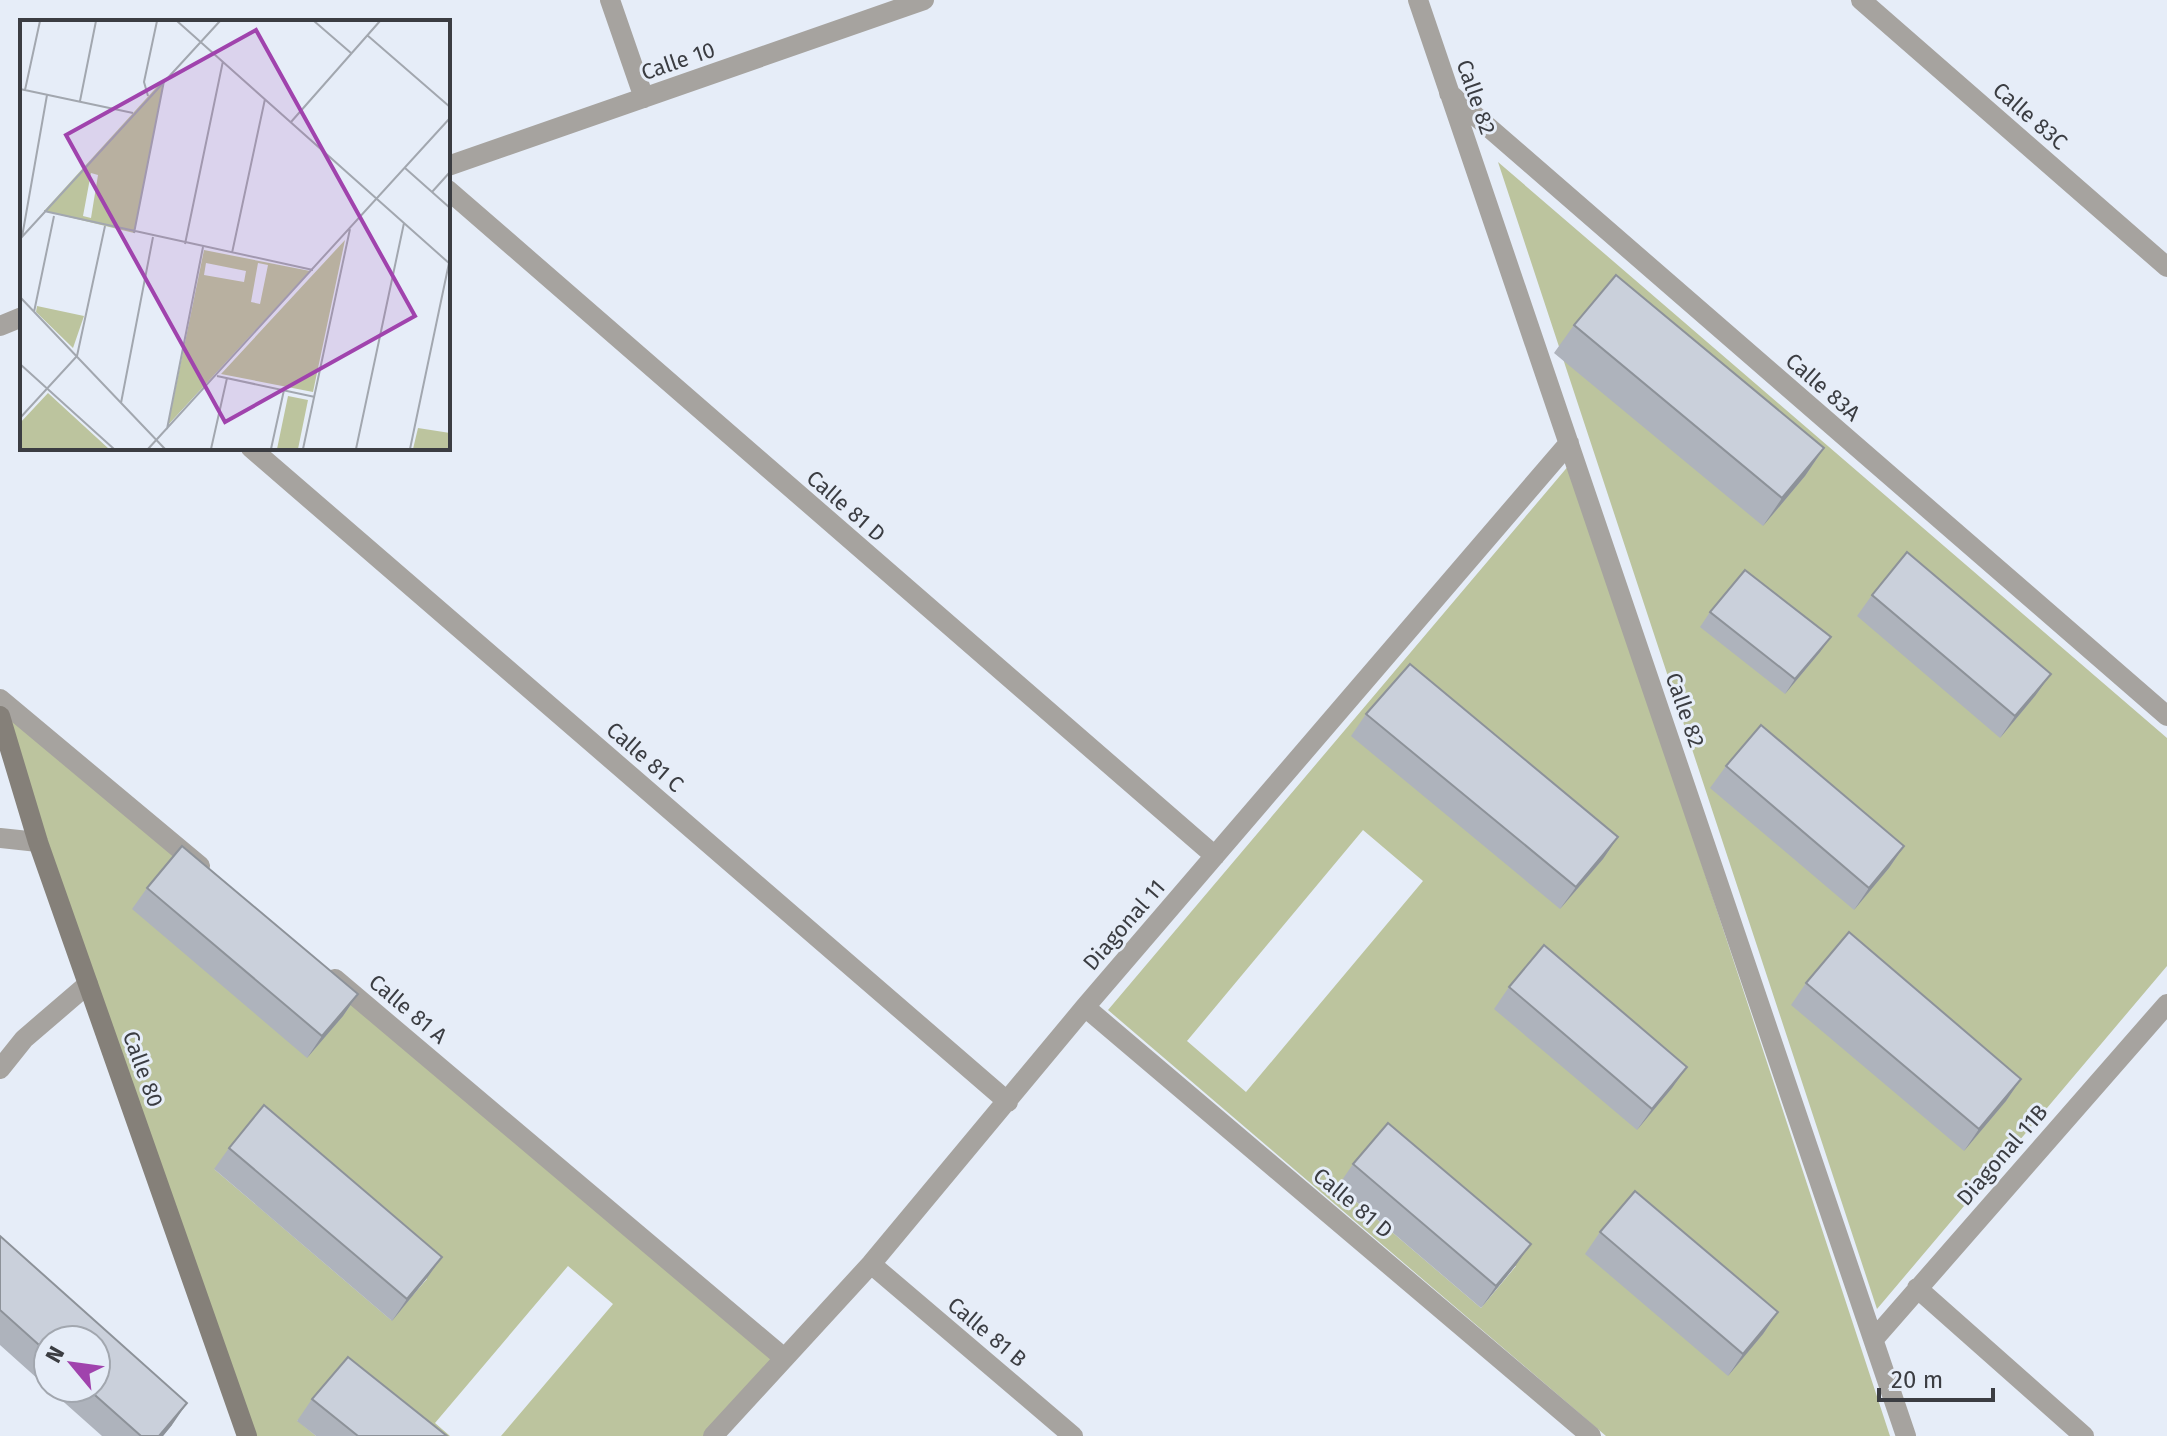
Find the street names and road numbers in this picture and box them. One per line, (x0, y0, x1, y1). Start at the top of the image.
street label: Calle 10 (638, 36, 718, 86)
street label: Calle 82 (1451, 56, 1501, 138)
street label: Calle 83C (1987, 76, 2073, 156)
street label: Calle 83A (1780, 347, 1866, 427)
street label: Calle 81 D (801, 465, 891, 547)
street label: Calle 82 (1660, 669, 1710, 751)
street label: Calle 81 C (601, 716, 689, 798)
street label: Diagonal 11 (1077, 874, 1171, 976)
street label: Calle 81 A (363, 968, 453, 1050)
street label: Calle 80 (117, 1027, 169, 1111)
street label: Diagonal 11B (1951, 1099, 2053, 1211)
street label: Calle 81 D (1308, 1162, 1398, 1244)
street label: Calle 81 B (942, 1291, 1032, 1373)

